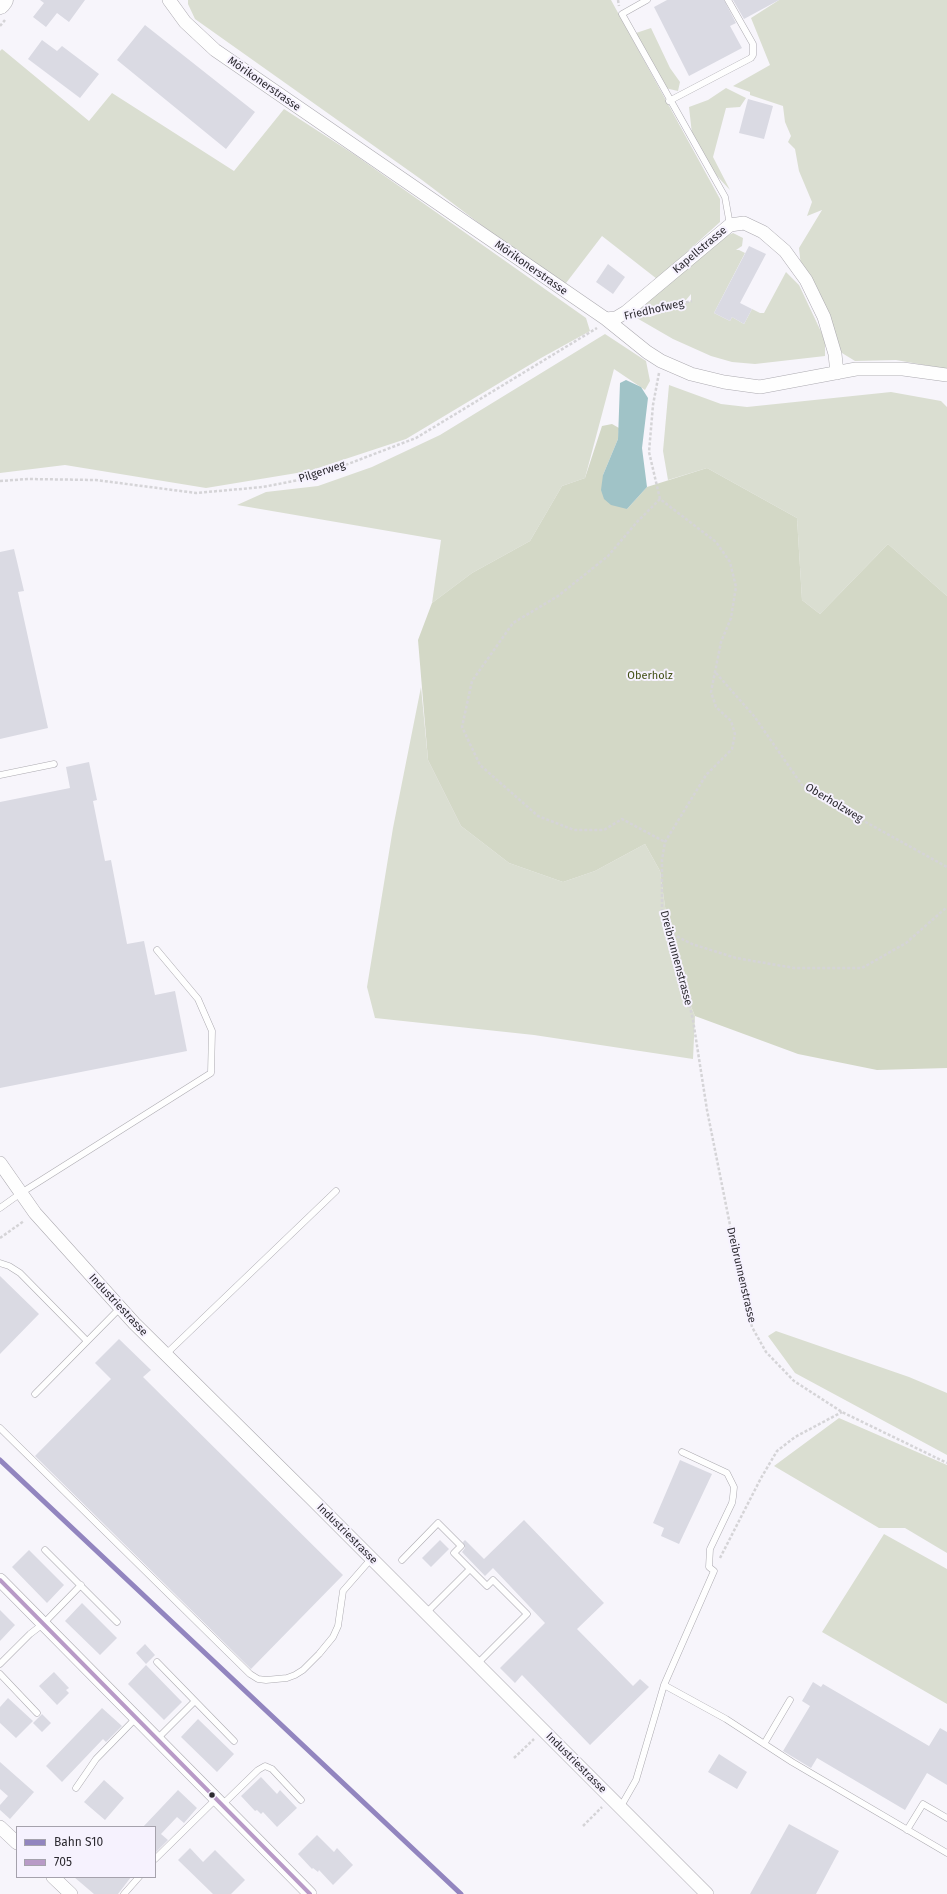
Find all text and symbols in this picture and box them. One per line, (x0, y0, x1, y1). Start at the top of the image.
street label: Mörikonerstrasse (225, 54, 303, 114)
street label: Kapellstrasse (670, 224, 730, 276)
street label: Mörikonerstrasse (492, 238, 570, 298)
street label: Friedhofweg (623, 297, 685, 323)
street label: Pilgerweg (297, 458, 347, 486)
park label: Oberholz (627, 669, 673, 683)
street label: Oberholzweg (803, 781, 865, 825)
street label: Dreibrunnenstrasse (657, 909, 695, 1007)
street label: Dreibrunnenstrasse (724, 1226, 758, 1324)
street label: Industriestrasse (86, 1271, 150, 1339)
street label: Industriestrasse (314, 1501, 380, 1567)
street label: Industriestrasse (543, 1730, 609, 1796)
unlabelled marker (207, 1790, 217, 1800)
legend (16, 1826, 156, 1878)
text: Bahn S10 (54, 1835, 103, 1849)
text: 705 (54, 1855, 72, 1869)

